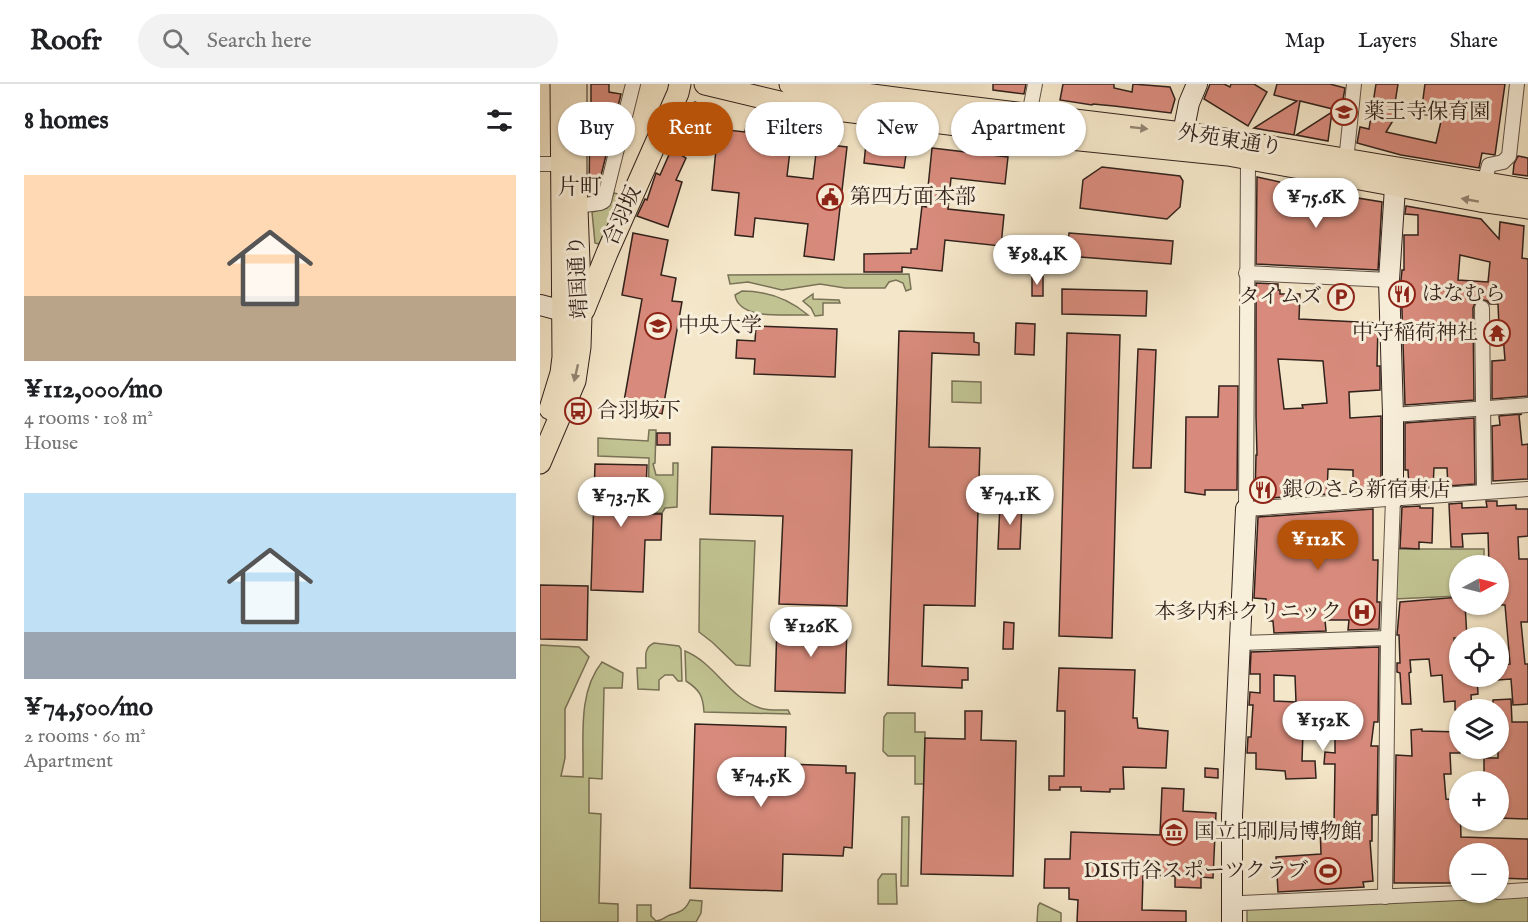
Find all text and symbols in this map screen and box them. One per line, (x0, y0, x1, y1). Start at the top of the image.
search box (138, 14, 558, 68)
text: Roofr (30, 24, 102, 59)
icon: search (159, 25, 192, 58)
text: Search here (207, 27, 312, 55)
text: Map (1285, 28, 1325, 55)
text: Layers (1358, 28, 1417, 55)
text: Share (1450, 28, 1498, 55)
school or university icon: 薬王寺保育園 (1329, 97, 1359, 127)
place label: 薬王寺保育園 (1364, 99, 1490, 126)
chip: Buy (558, 102, 635, 156)
chip: Rent (647, 102, 733, 156)
chip: Filters (745, 102, 844, 156)
chip: New (856, 102, 939, 156)
chip: Apartment (951, 102, 1086, 156)
text: 8 homes (24, 104, 109, 137)
icon: filters (483, 104, 516, 137)
street label: 外苑東通り (1176, 119, 1284, 163)
one-way arrow (1130, 123, 1149, 133)
district label: 片町 (558, 174, 602, 202)
pin: ¥75.6K (1267, 178, 1365, 229)
street label: 合羽坂 (598, 182, 648, 250)
public building icon: 第四方面本部 (815, 182, 845, 212)
place label: 第四方面本部 (850, 184, 976, 211)
text: ¥75.6K (1287, 185, 1345, 210)
one-way arrow (1460, 195, 1479, 204)
icon: home (216, 214, 324, 322)
street label: 靖国通り (563, 234, 595, 320)
pin: ¥98.4K (988, 235, 1086, 286)
text: ¥98.4K (1007, 242, 1067, 267)
restaurant icon: はなむら (1387, 279, 1417, 309)
place label: はなむら (1422, 281, 1506, 308)
parking icon: タイムズ (1326, 282, 1356, 312)
place label: タイムズ (1238, 284, 1322, 311)
school or university icon: 中央大学 (643, 311, 673, 341)
place label: 中央大学 (678, 313, 762, 340)
temple icon: 中守稲荷神社 (1482, 318, 1512, 348)
place label: 中守稲荷神社 (1352, 320, 1478, 347)
one-way arrow (570, 364, 580, 383)
text: ¥112,000/mo (24, 373, 163, 406)
bus stop icon: 合羽坂下 (563, 396, 593, 426)
place label: 合羽坂下 (597, 398, 681, 425)
text: 4 rooms · 108 m² (24, 406, 153, 431)
text: House (24, 431, 78, 456)
pin: ¥74.1K (961, 475, 1059, 526)
restaurant icon: 銀のさら新宿東店 (1248, 475, 1278, 505)
pin: ¥73.7K (572, 477, 670, 528)
place label: 銀のさら新宿東店 (1282, 477, 1450, 504)
text: ¥74.1K (980, 482, 1040, 507)
text: ¥73.7K (592, 484, 650, 509)
pin: ¥112K (1276, 520, 1360, 571)
text: ¥112K (1291, 527, 1345, 552)
icon: home (216, 532, 324, 640)
north arrow (1449, 555, 1509, 615)
map controls (1449, 555, 1509, 903)
hospital icon: 本多内科クリニック (1347, 597, 1377, 627)
place label: 本多内科クリニック (1154, 599, 1342, 626)
pin: ¥126K (769, 607, 853, 658)
text: ¥126K (784, 614, 838, 639)
button: locate (1449, 627, 1509, 687)
text: ¥74,500/mo (24, 691, 153, 724)
button: layers (1449, 699, 1509, 759)
pin: ¥152K (1281, 701, 1365, 752)
text: ¥152K (1296, 708, 1350, 733)
text: 2 rooms · 60 m² (24, 724, 146, 749)
text: Apartment (24, 749, 113, 774)
pin: ¥74.5K (712, 757, 810, 808)
text: ¥74.5K (731, 764, 791, 789)
button: + (1449, 771, 1509, 831)
museum icon: 国立印刷局博物館 (1159, 817, 1189, 847)
place label: 国立印刷局博物館 (1194, 819, 1362, 846)
button: − (1449, 843, 1509, 903)
sports icon: DIS市谷スポーツクラブ (1313, 856, 1343, 886)
place label: DIS市谷スポーツクラブ (1084, 858, 1308, 885)

